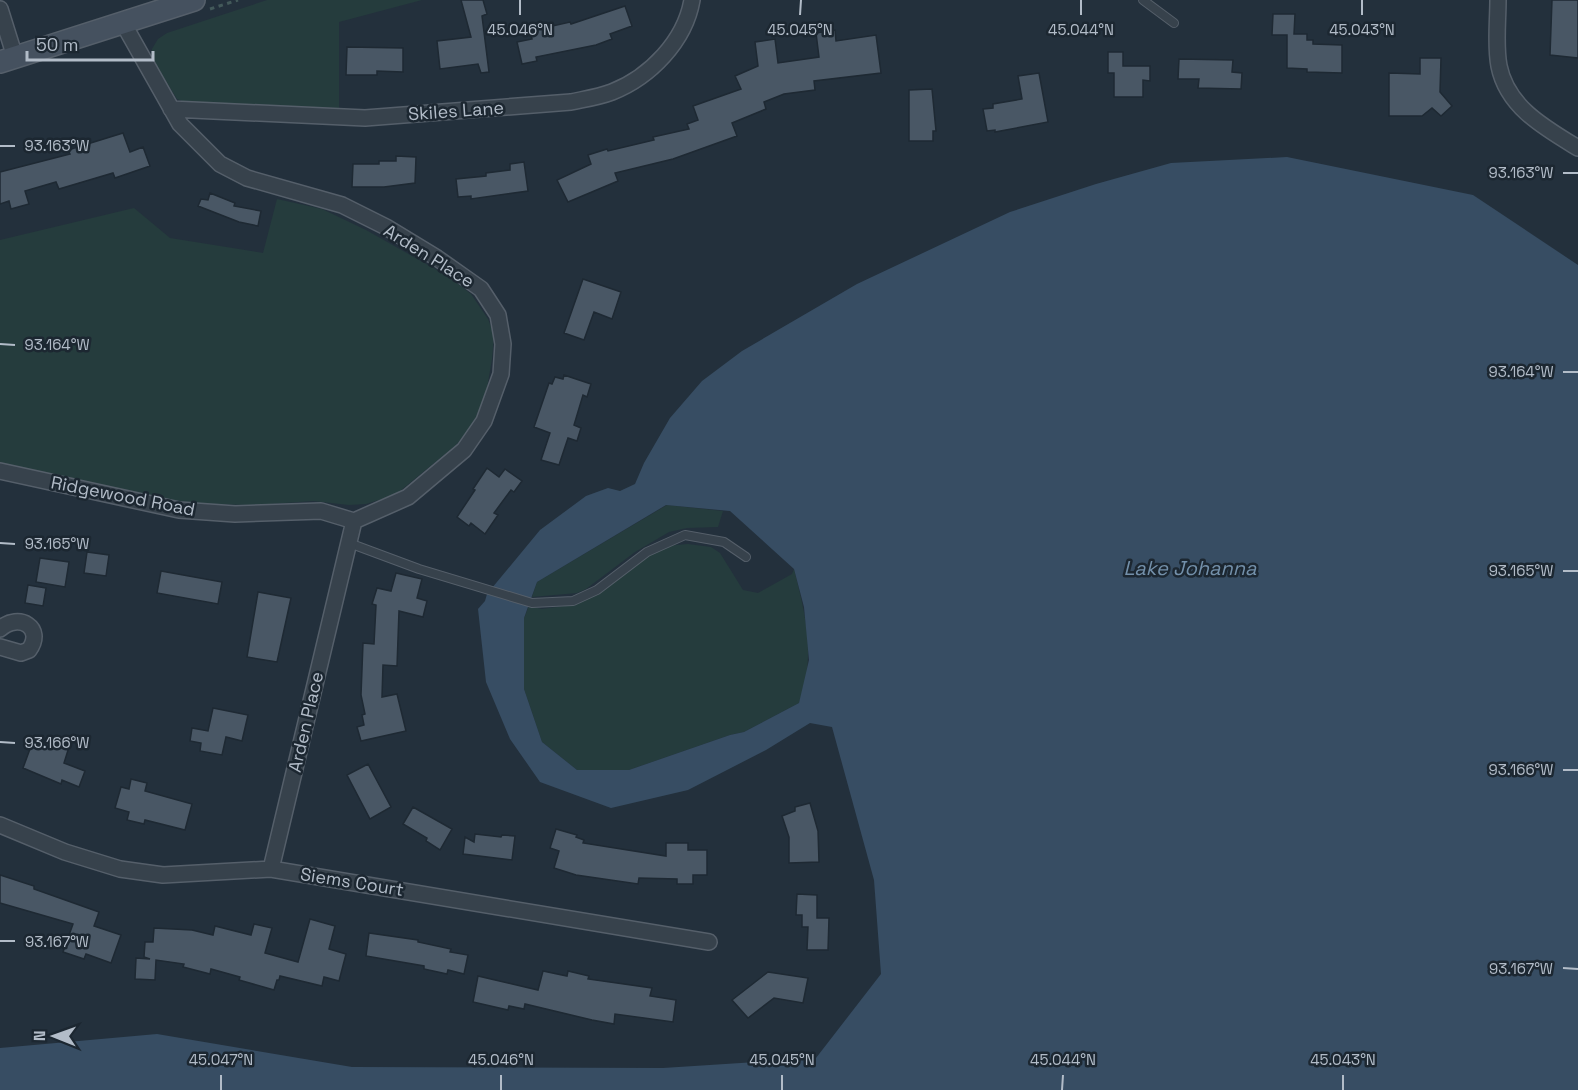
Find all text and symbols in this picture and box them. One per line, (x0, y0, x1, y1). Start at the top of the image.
text: 45.046°N (487, 20, 553, 39)
text: 45.045°N (767, 20, 833, 39)
text: 45.044°N (1048, 20, 1114, 39)
text: 45.043°N (1329, 20, 1395, 39)
scale bar (27, 24, 153, 62)
text: 50 m (36, 33, 78, 56)
street label: Skiles Lane (407, 96, 505, 125)
text: 93.163°W (25, 136, 89, 155)
text: 93.163°W (1489, 163, 1553, 182)
street label: Arden Place (380, 219, 479, 292)
text: 93.164°W (24, 335, 90, 354)
text: 93.164°W (1488, 362, 1554, 381)
street label: Ridgewood Road (49, 470, 197, 521)
text: 93.165°W (25, 534, 89, 553)
water label: Lake Johanna (1123, 555, 1257, 581)
text: 93.165°W (1489, 561, 1553, 580)
street label: Arden Place (283, 669, 328, 774)
text: 93.166°W (25, 733, 89, 752)
text: 93.166°W (1489, 760, 1553, 779)
street label: Siems Court (299, 862, 405, 901)
text: 93.167°W (25, 932, 89, 951)
text: 93.167°W (1489, 959, 1553, 978)
north arrow (24, 1006, 84, 1066)
text: N (29, 1030, 50, 1041)
text: 45.047°N (189, 1050, 253, 1069)
text: 45.046°N (468, 1050, 534, 1069)
text: 45.045°N (749, 1050, 815, 1069)
text: 45.044°N (1030, 1050, 1096, 1069)
text: 45.043°N (1310, 1050, 1376, 1069)

